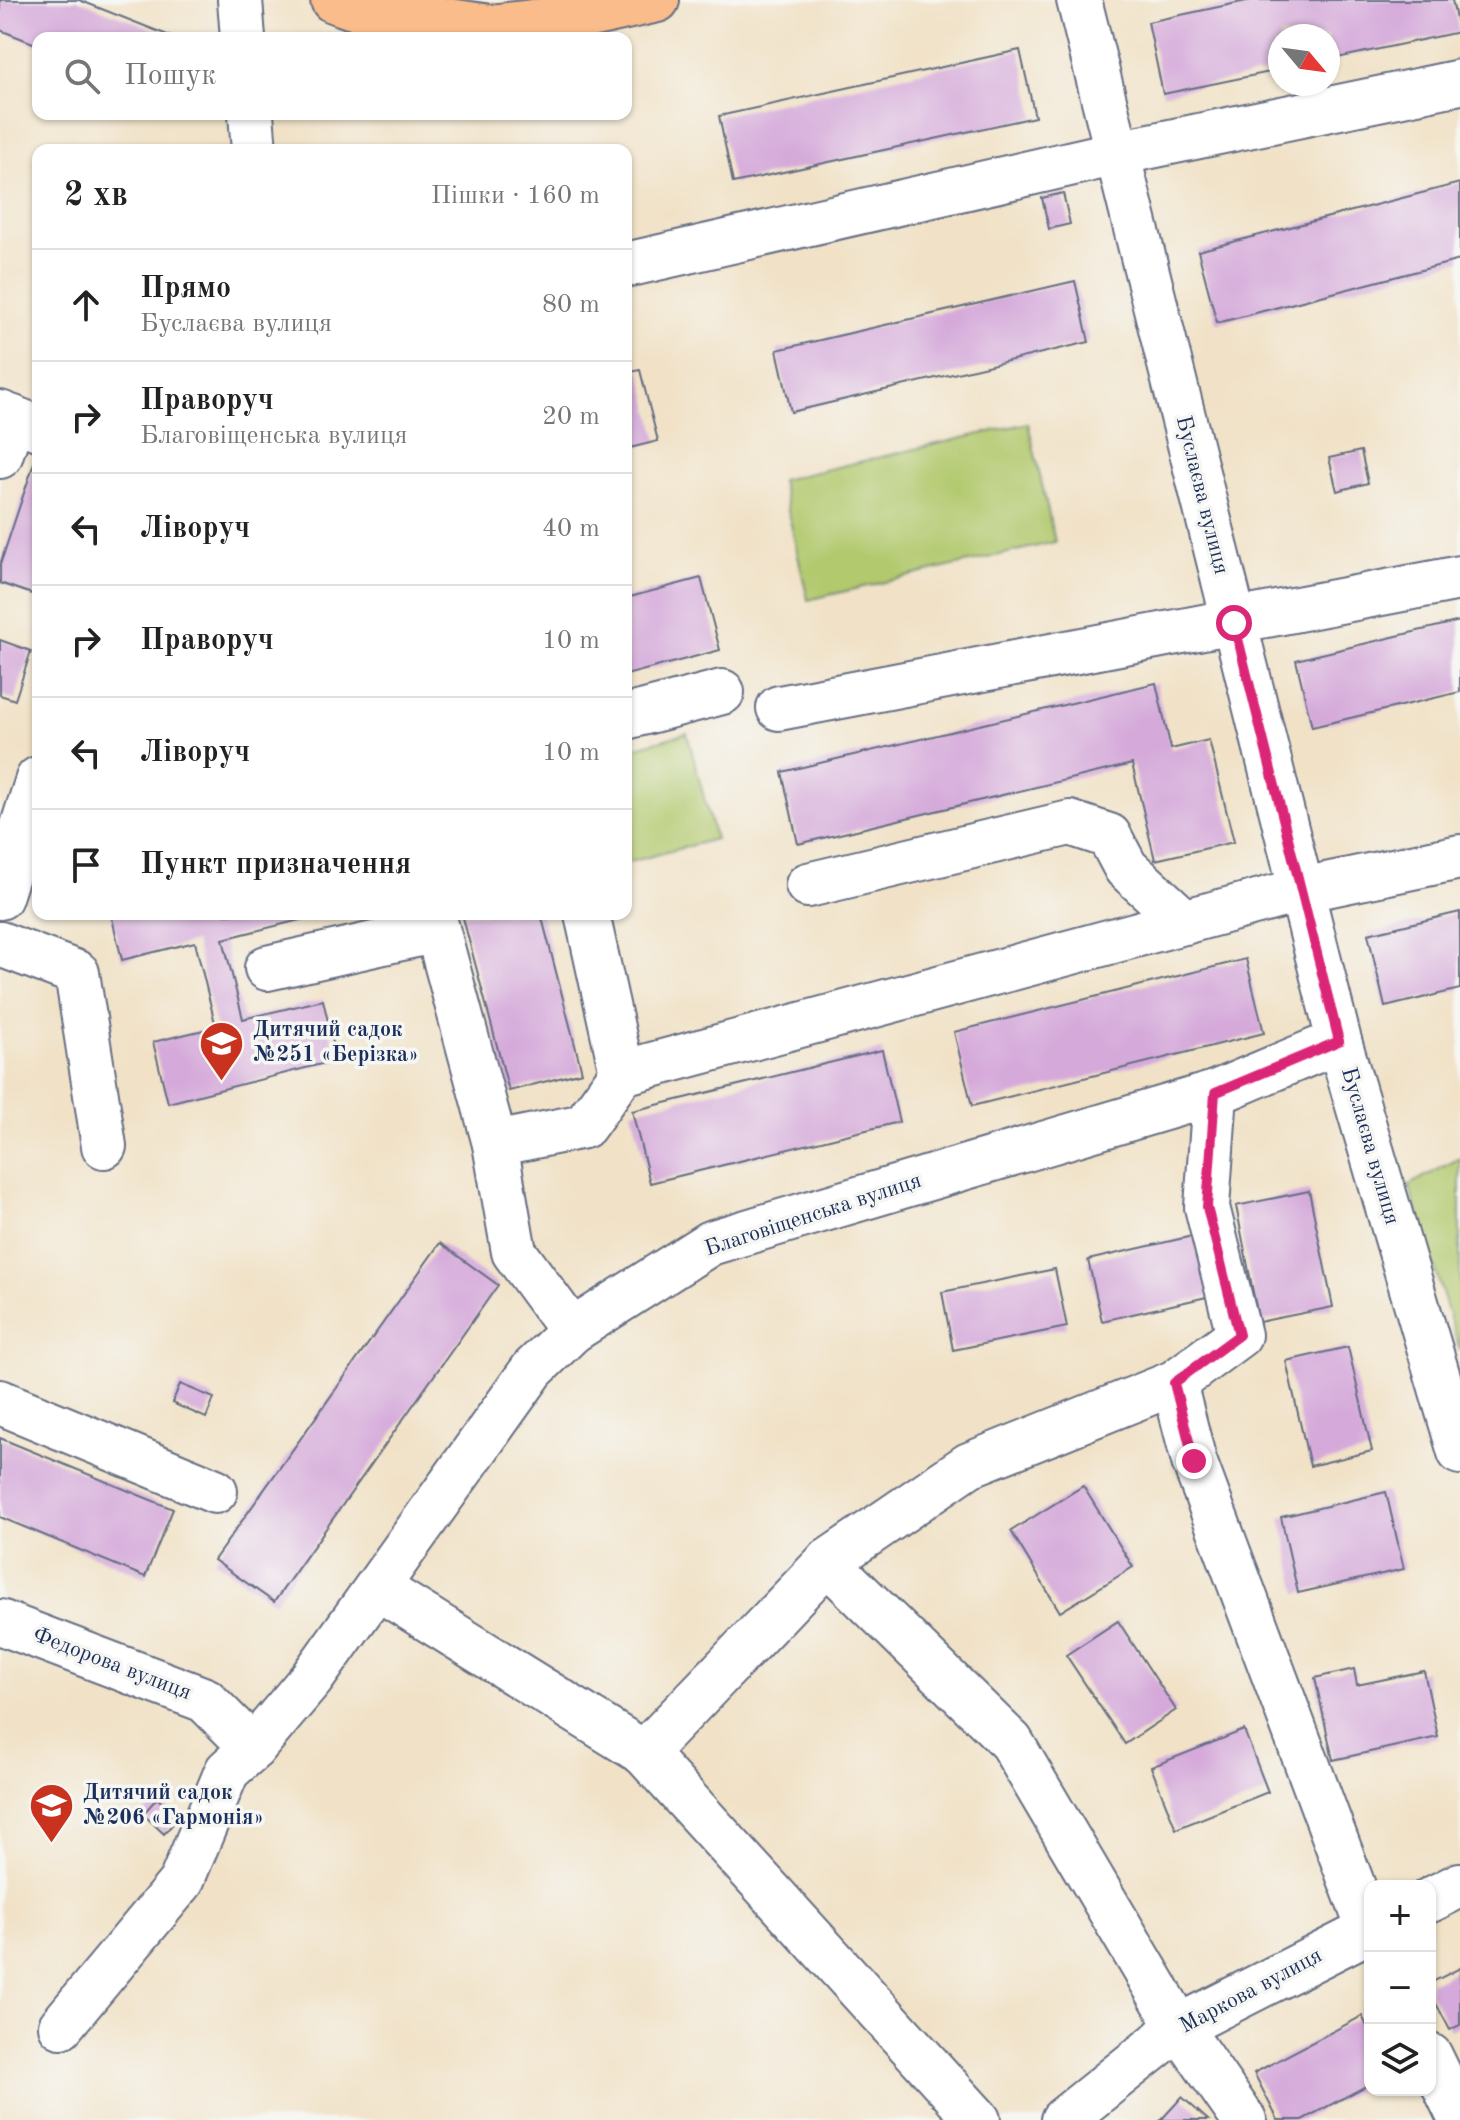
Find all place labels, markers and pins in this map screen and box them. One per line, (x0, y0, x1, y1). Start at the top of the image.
school or university icon: Дитячий садок №251 «Берізка» (198, 1019, 246, 1082)
place label: Дитячий садок №251 «Берізка» (253, 1019, 419, 1066)
school or university icon: Дитячий садок №206 «Гармонія» (28, 1782, 76, 1845)
place label: Дитячий садок №206 «Гармонія» (83, 1782, 264, 1829)

